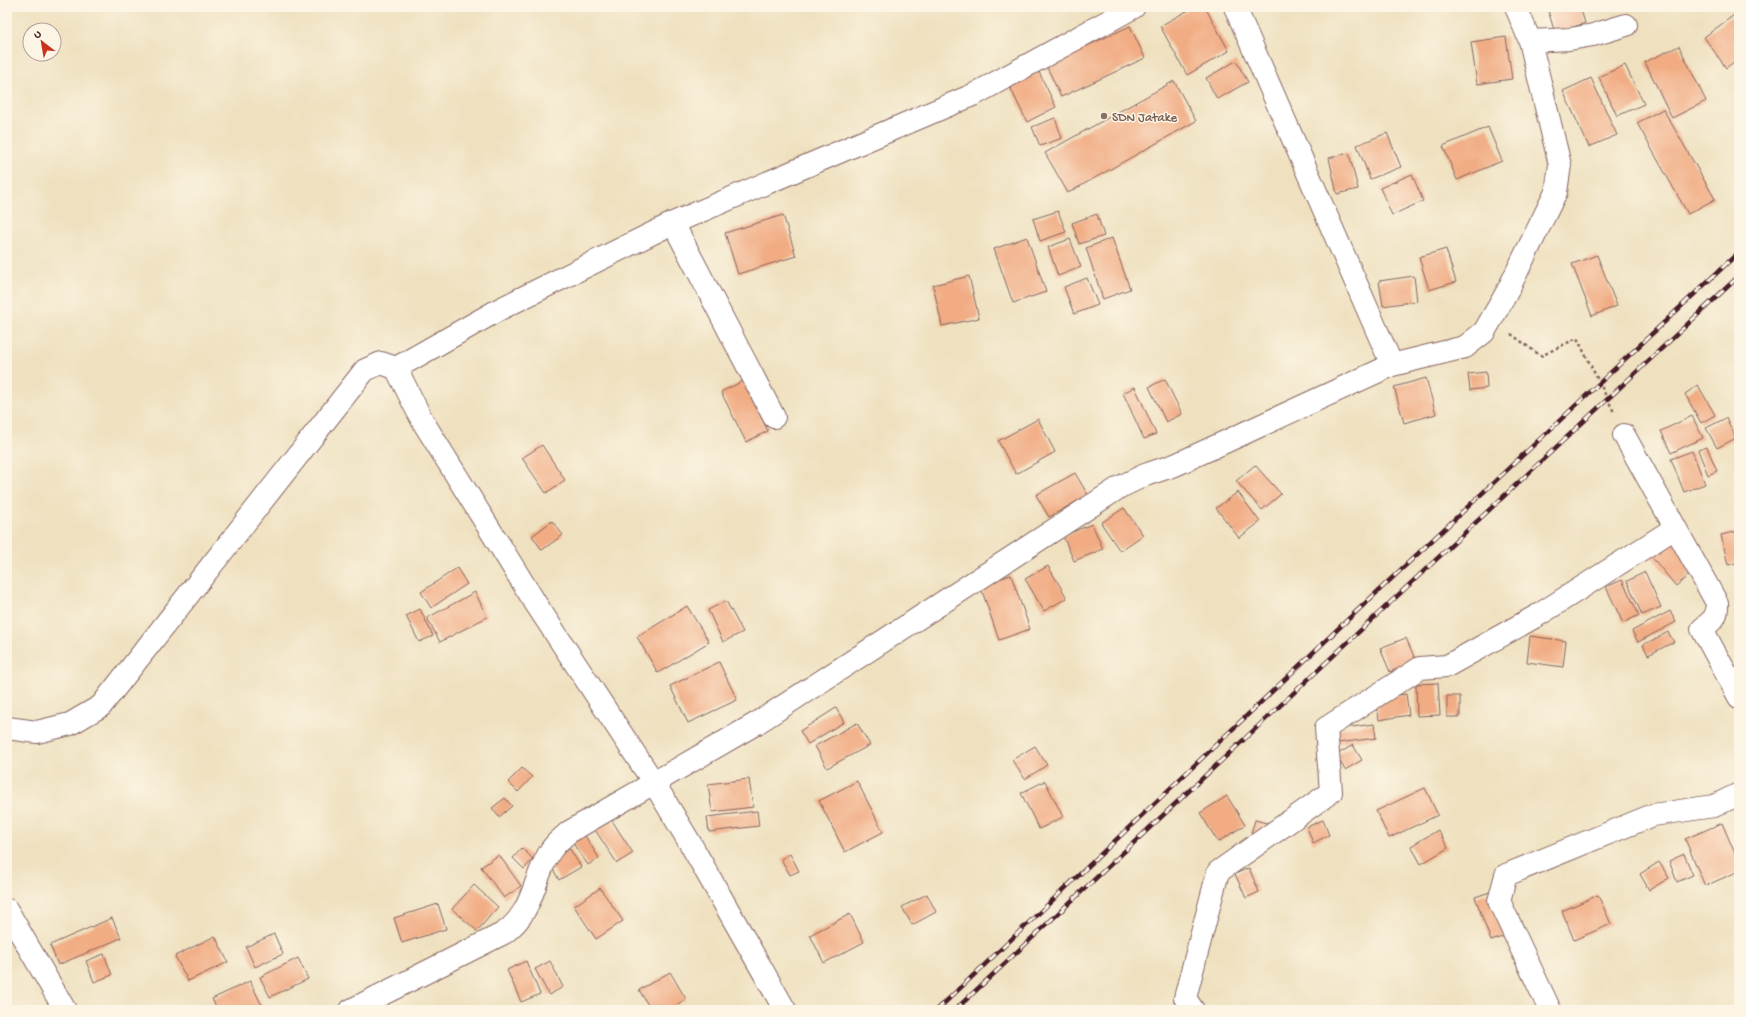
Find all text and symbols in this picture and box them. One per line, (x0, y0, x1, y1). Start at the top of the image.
north arrow (22, 22, 62, 62)
text: U (32, 28, 44, 42)
marker: SDN Jatake (1099, 111, 1109, 121)
place label: SDN Jatake (1112, 111, 1177, 126)

